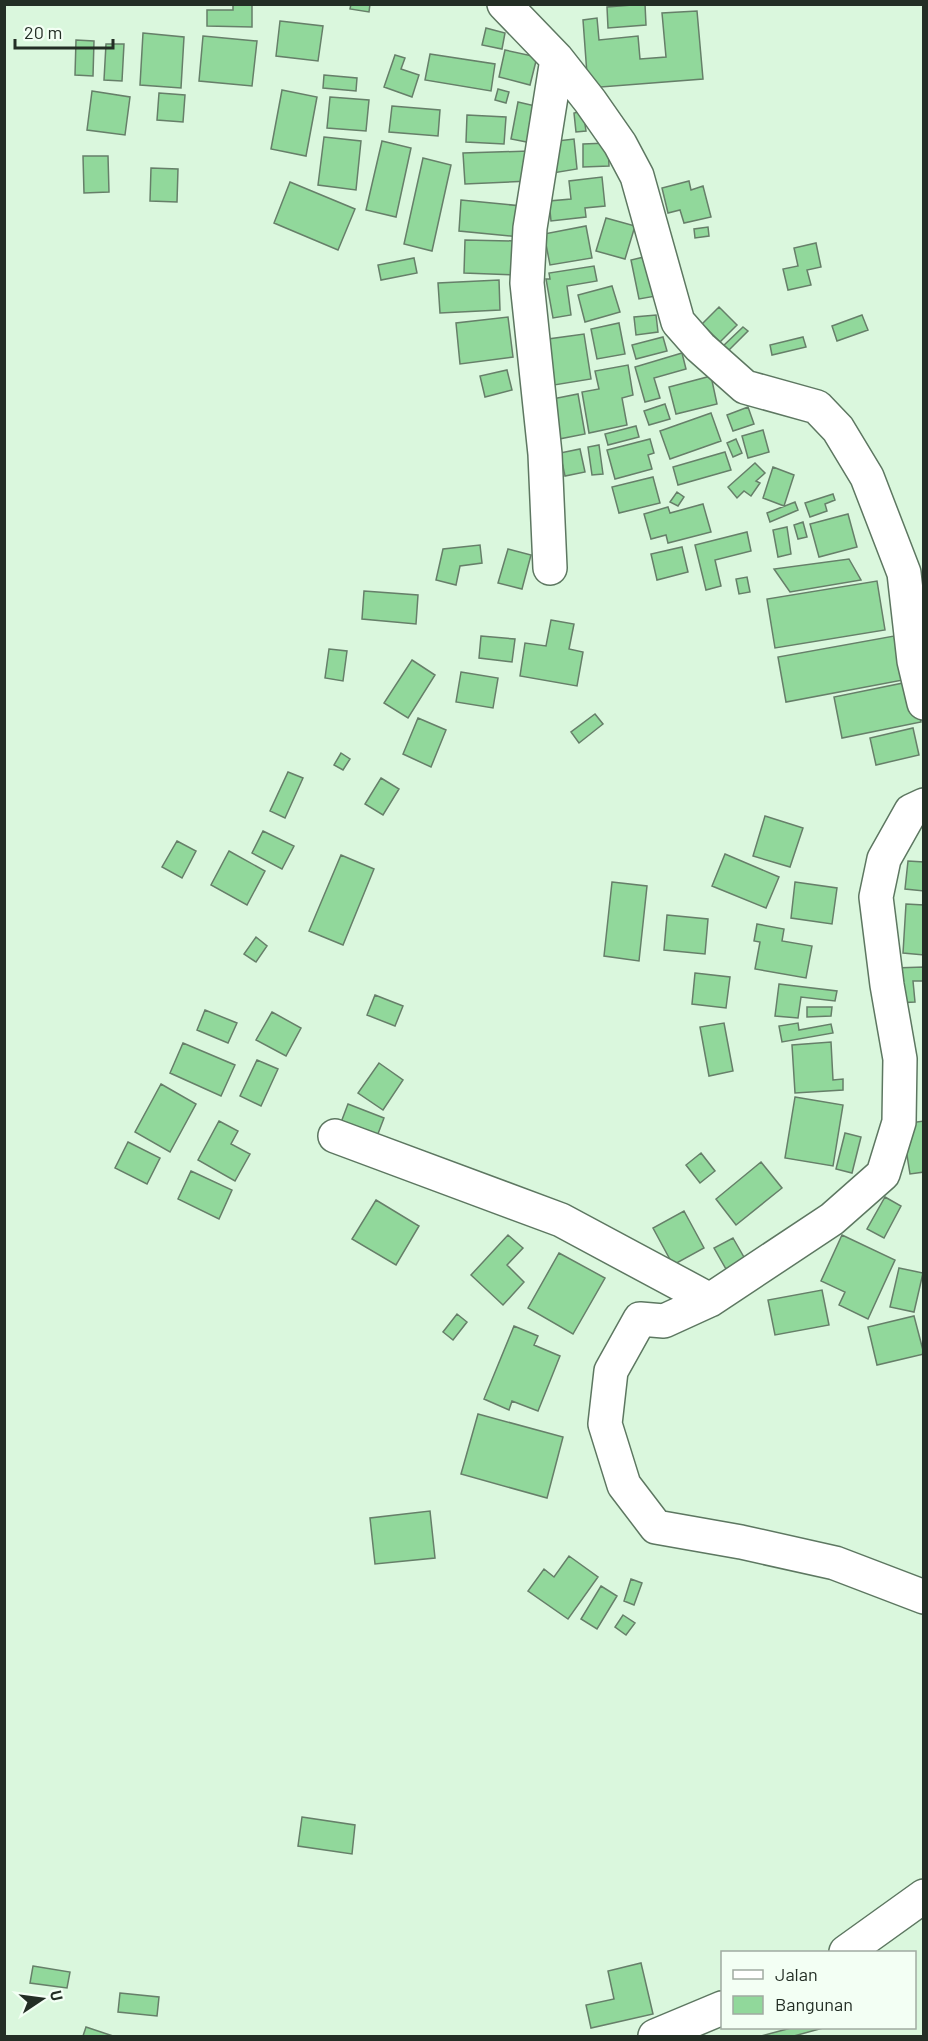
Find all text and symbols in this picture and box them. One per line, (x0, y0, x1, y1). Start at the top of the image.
scale bar (15, 12, 112, 50)
text: 20 m (24, 21, 62, 43)
legend (721, 1951, 916, 2029)
text: Jalan (775, 1963, 818, 1985)
north arrow (12, 1969, 72, 2029)
text: U (47, 1988, 67, 2003)
text: Bangunan (775, 1993, 853, 2015)

